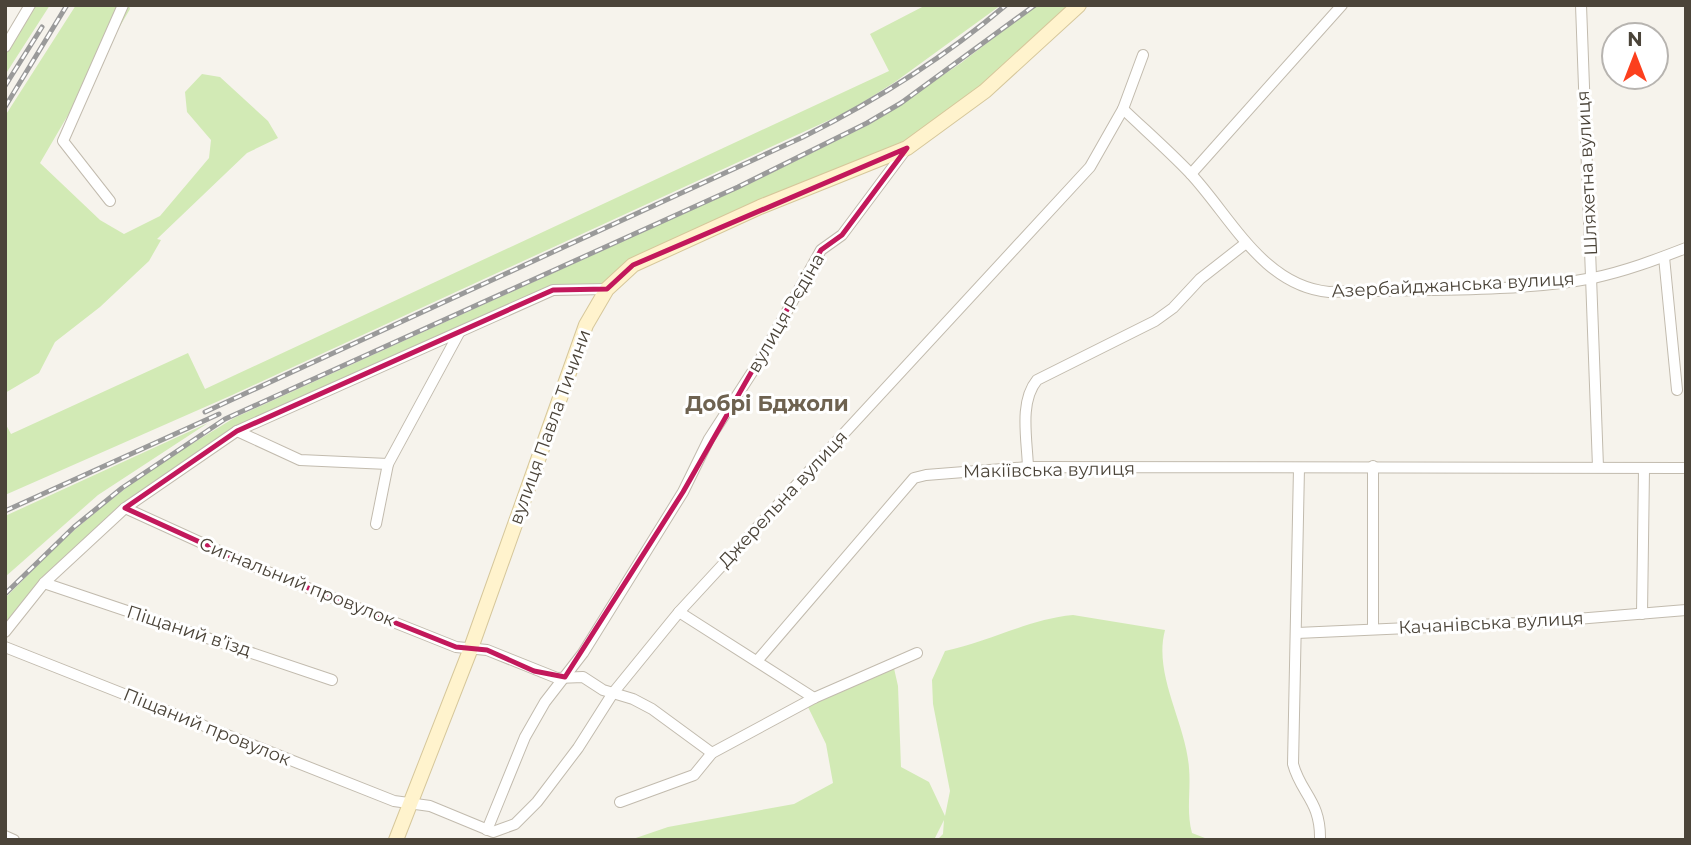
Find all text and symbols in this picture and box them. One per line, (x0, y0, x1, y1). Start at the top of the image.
north arrow (1600, 21, 1670, 91)
text: N (1627, 28, 1643, 51)
street label: Шляхетна вулиця (1572, 90, 1602, 256)
street label: вулиця Рєдіна (743, 249, 829, 377)
street label: Азербайджанська вулиця (1331, 268, 1575, 302)
street label: вулиця Павла Тичини (505, 327, 595, 527)
district label: Добрі Бджоли (685, 391, 849, 416)
street label: Джерельна вулиця (714, 426, 852, 572)
street label: Макіївська вулиця (963, 457, 1135, 483)
street label: Сигнальний провулок (196, 533, 399, 632)
street label: Піщаний в’їзд (124, 601, 254, 662)
street label: Качанівська вулиця (1398, 607, 1584, 639)
street label: Піщаний провулок (120, 683, 294, 771)

